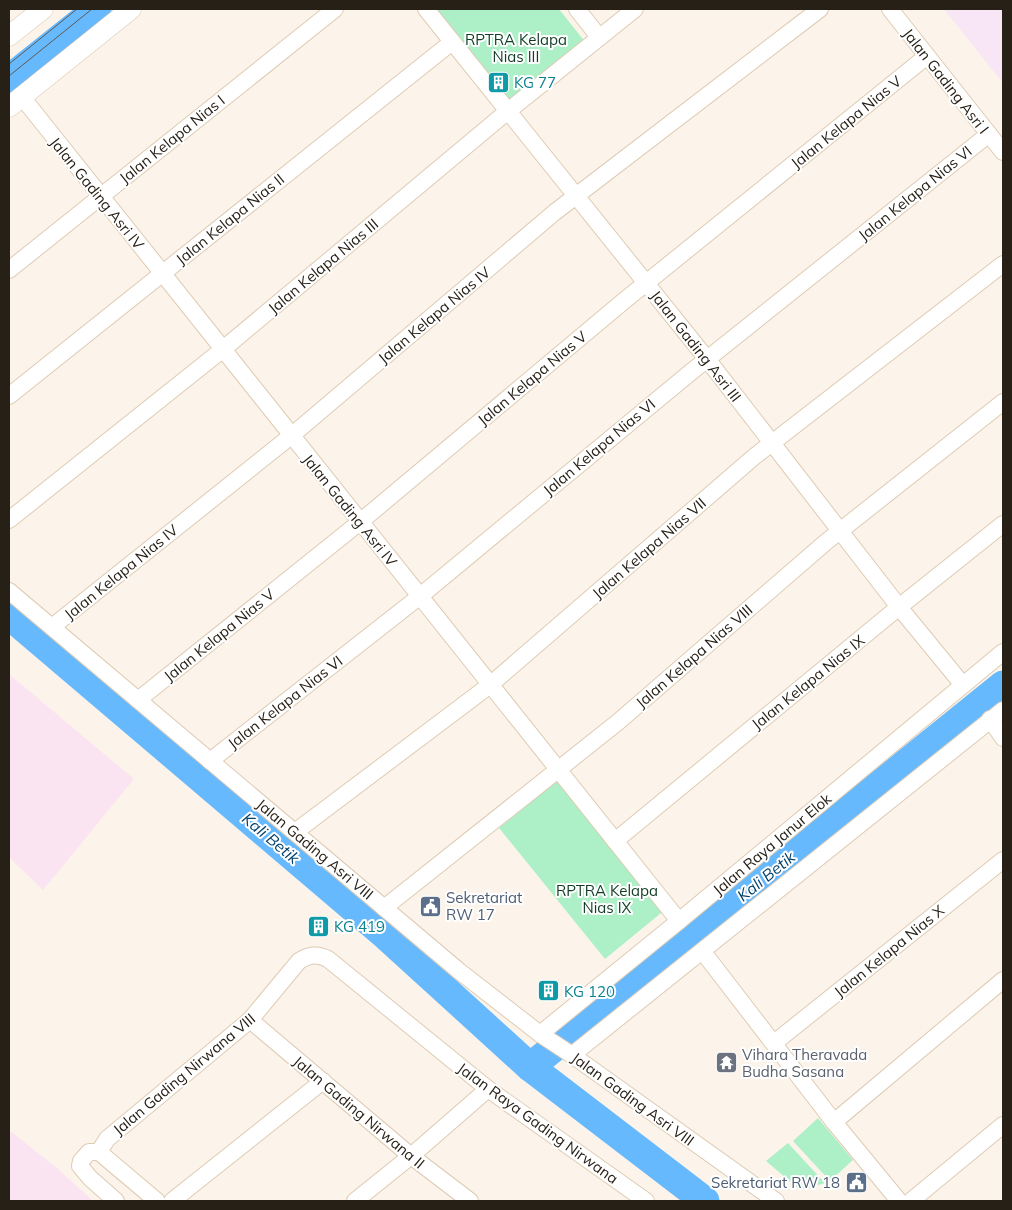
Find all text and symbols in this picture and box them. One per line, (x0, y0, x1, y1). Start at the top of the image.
street label: Jalan Gading Asri I (899, 24, 993, 138)
park label: RPTRA Kelapa Nias III (465, 30, 567, 66)
building icon: KG 77 (486, 70, 510, 94)
street label: Jalan Kelapa Nias V (787, 71, 906, 172)
place label: KG 77 (514, 73, 556, 92)
street label: Jalan Kelapa Nias I (115, 91, 229, 187)
street label: Jalan Gading Asri IV (46, 133, 148, 253)
street label: Jalan Kelapa Nias VI (854, 141, 976, 245)
street label: Jalan Kelapa Nias II (172, 169, 288, 269)
street label: Jalan Kelapa Nias III (264, 214, 382, 318)
street label: Jalan Kelapa Nias IV (374, 262, 494, 367)
street label: Jalan Gading Asri III (647, 286, 745, 406)
street label: Jalan Kelapa Nias V (473, 326, 591, 429)
street label: Jalan Kelapa Nias VI (539, 395, 659, 499)
street label: Jalan Gading Asri IV (299, 450, 401, 570)
street label: Jalan Kelapa Nias VII (588, 493, 710, 603)
street label: Jalan Kelapa Nias IV (60, 520, 182, 624)
street label: Jalan Kelapa Nias V (160, 584, 279, 685)
street label: Jalan Kelapa Nias VIII (632, 600, 756, 712)
street label: Jalan Kelapa Nias IX (748, 630, 869, 733)
street label: Jalan Kelapa Nias VI (224, 651, 346, 753)
street label: Jalan Raya Janur Elok (709, 789, 835, 899)
street label: Jalan Gading Asri VIII (253, 795, 377, 903)
water label: Kali Betik (238, 808, 304, 868)
water label: Kali Betik (733, 846, 800, 905)
park label: RPTRA Kelapa Nias IX (556, 881, 658, 917)
place label: Sekretariat RW 17 (446, 888, 522, 924)
public building icon: Sekretariat RW 17 (418, 894, 442, 918)
street label: Jalan Kelapa Nias X (830, 901, 948, 1001)
building icon: KG 419 (306, 914, 330, 938)
place label: KG 419 (334, 917, 385, 936)
building icon: KG 120 (536, 979, 560, 1003)
place label: KG 120 (564, 982, 615, 1001)
street label: Jalan Gading Nirwana VIII (109, 1009, 259, 1139)
place label: Vihara Theravada Budha Sasana (742, 1045, 867, 1081)
street label: Jalan Gading Asri VIII (568, 1048, 698, 1150)
temple icon: Vihara Theravada Budha Sasana (714, 1051, 738, 1075)
street label: Jalan Gading Nirwana II (289, 1052, 429, 1172)
street label: Jalan Raya Gading Nirwana (454, 1058, 622, 1188)
public building icon: Sekretariat RW 18 (844, 1170, 868, 1194)
place label: Sekretariat RW 18 (711, 1173, 840, 1192)

